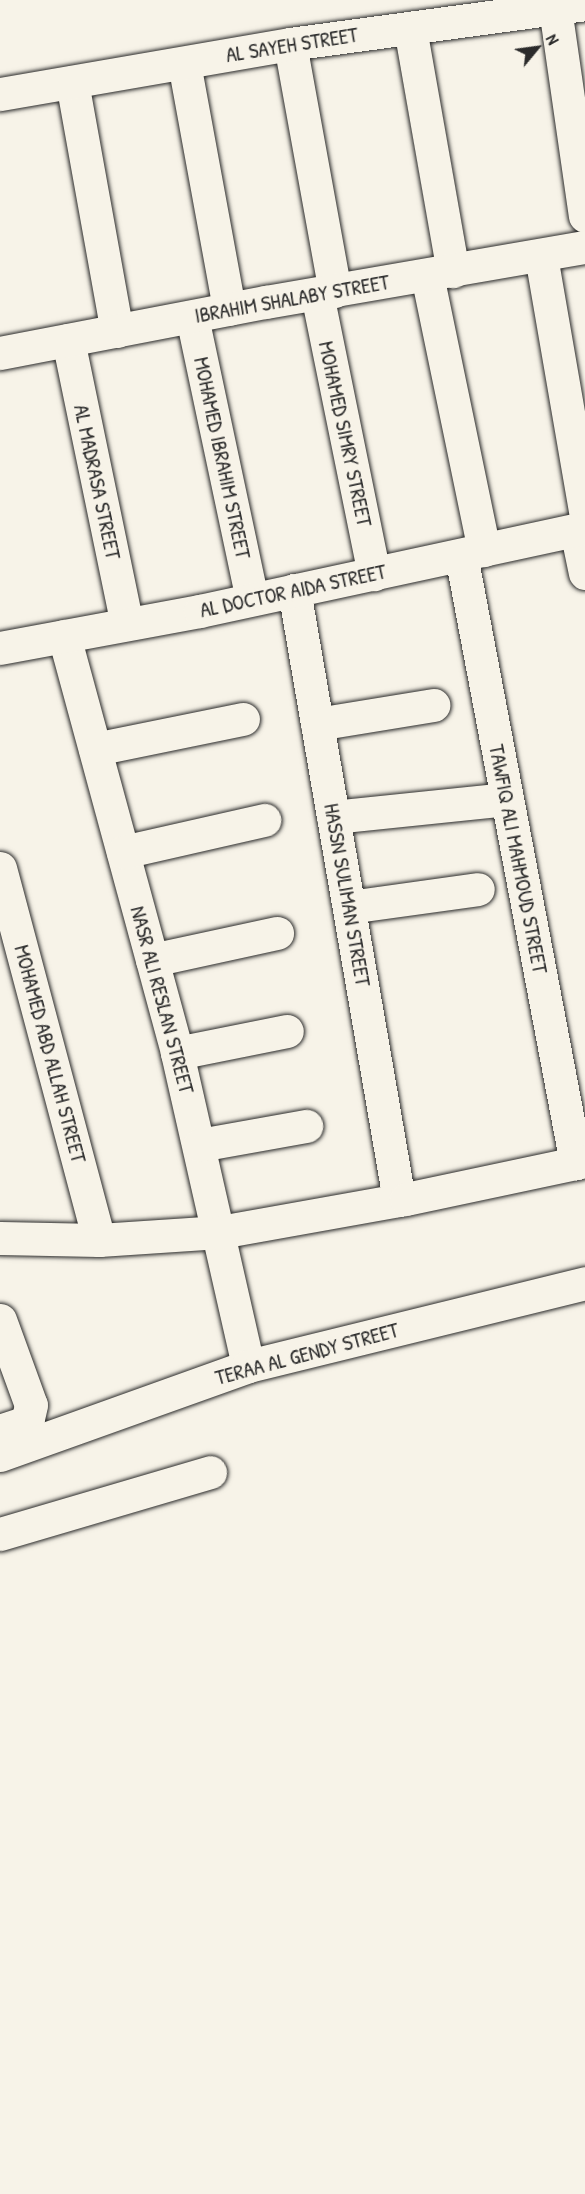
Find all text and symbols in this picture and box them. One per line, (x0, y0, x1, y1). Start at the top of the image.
north arrow (507, 18, 567, 78)
street label: AL SAYEH STREET (224, 22, 360, 68)
text: N (541, 30, 564, 48)
street label: IBRAHIM SHALABY STREET (193, 269, 391, 329)
street label: MOHAMED SIMRY STREET (313, 339, 377, 529)
street label: MOHAMED IBRAHIM STREET (188, 355, 256, 561)
street label: AL MADRASA STREET (68, 402, 126, 562)
street label: AL DOCTOR AIDA STREET (198, 559, 388, 623)
street label: TAWFIQ ALI MAHMOUD STREET (483, 742, 553, 976)
street label: HASSN SULIMAN STREET (318, 802, 376, 988)
street label: NASR ALI RESLAN STREET (125, 903, 199, 1097)
street label: MOHAMED ABD ALLAH STREET (9, 942, 91, 1166)
street label: TERAA AL GENDY STREET (213, 1317, 401, 1391)

